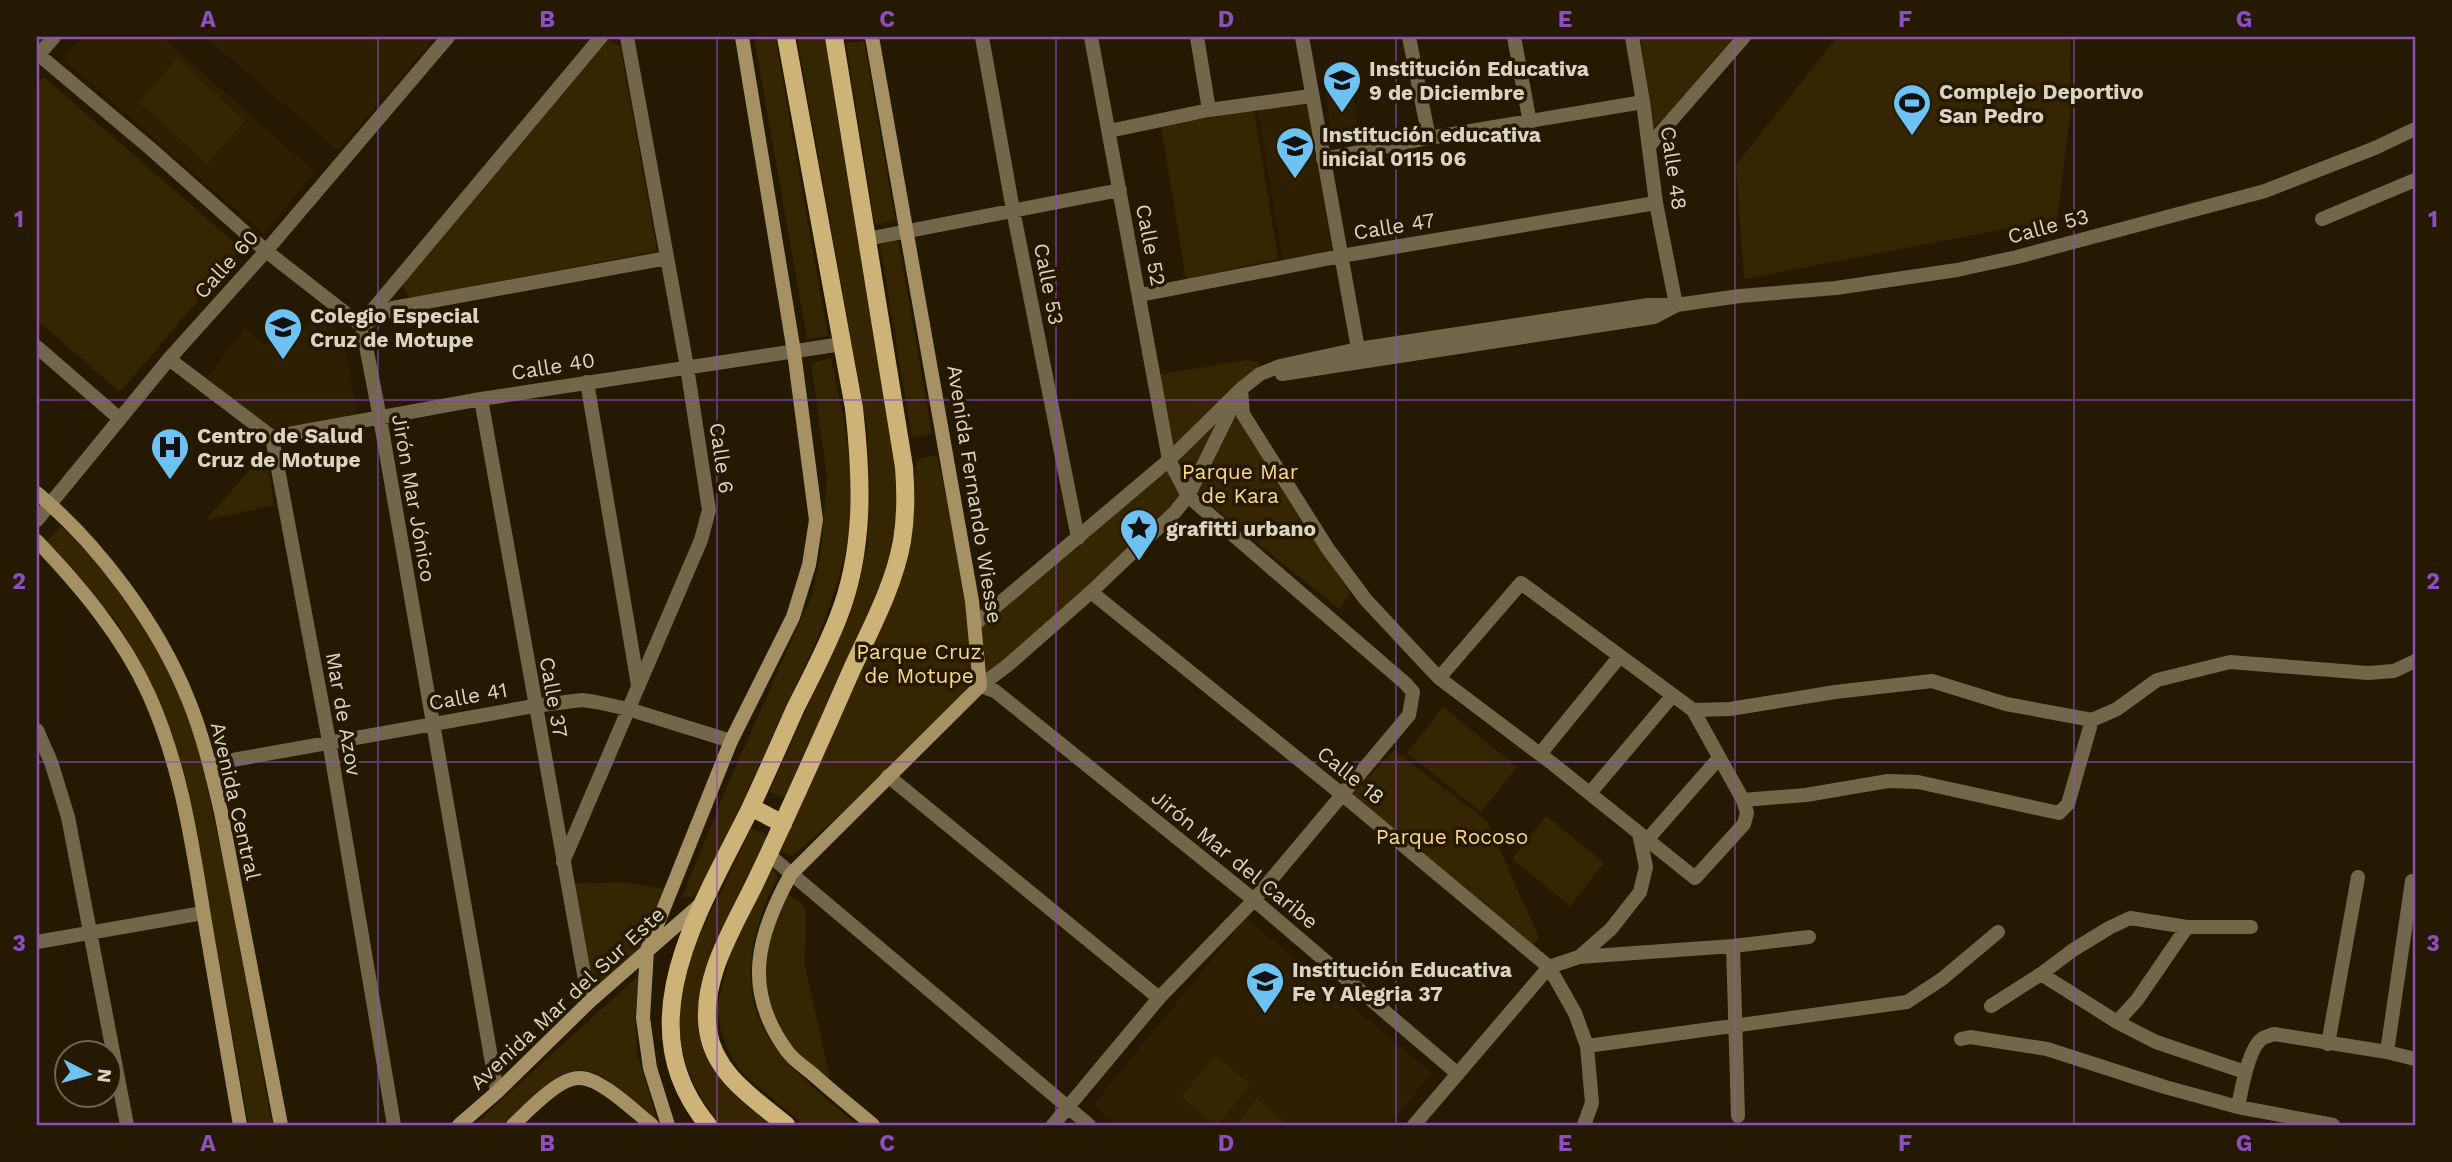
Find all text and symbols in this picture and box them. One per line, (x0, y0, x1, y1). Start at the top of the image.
text: A (200, 6, 216, 33)
text: B (539, 6, 555, 33)
text: C (879, 6, 895, 33)
text: D (1218, 6, 1234, 33)
text: E (1558, 6, 1572, 33)
text: F (1898, 6, 1912, 33)
text: G (2236, 6, 2252, 33)
place label: Institución Educativa 9 de Diciembre (1369, 56, 1590, 105)
school or university icon: Institución Educativa 9 de Diciembre (1321, 59, 1363, 114)
place label: Complejo Deportivo San Pedro (1939, 79, 2144, 128)
sports icon: Complejo Deportivo San Pedro (1891, 82, 1933, 137)
place label: Institución educativa inicial 0115 06 (1322, 122, 1542, 171)
school or university icon: Institución educativa inicial 0115 06 (1274, 125, 1316, 180)
street label: Calle 48 (1656, 125, 1692, 211)
street label: Calle 52 (1131, 202, 1171, 288)
street label: Calle 53 (2005, 203, 2091, 249)
text: 1 (14, 206, 24, 233)
text: 1 (2428, 206, 2438, 233)
street label: Calle 47 (1352, 207, 1437, 245)
street label: Calle 60 (189, 224, 263, 304)
street label: Calle 53 (1029, 241, 1069, 327)
place label: Colegio Especial Cruz de Motupe (310, 303, 479, 352)
school or university icon: Colegio Especial Cruz de Motupe (262, 306, 304, 361)
street label: Calle 40 (509, 347, 597, 385)
street label: Avenida Fernando Wiesse (942, 363, 1008, 625)
street label: Jirón Mar Jónico (387, 412, 441, 584)
street label: Calle 6 (705, 421, 739, 495)
place label: Centro de Salud Cruz de Motupe (197, 423, 363, 472)
hospital icon: Centro de Salud Cruz de Motupe (149, 426, 191, 481)
park label: Parque Mar de Kara (1182, 459, 1299, 508)
place icon: grafitti urbano (1118, 507, 1160, 562)
place label: grafitti urbano (1166, 516, 1316, 541)
text: 2 (12, 568, 26, 595)
text: 2 (2426, 568, 2440, 595)
park label: Parque Cruz de Motupe (856, 639, 982, 688)
street label: Mar de Azov (321, 650, 367, 778)
street label: Calle 37 (535, 655, 573, 740)
street label: Calle 41 (427, 677, 509, 715)
street label: Avenida Central (206, 720, 266, 883)
street label: Calle 18 (1312, 740, 1390, 810)
street label: Jirón Mar del Caribe (1147, 784, 1323, 934)
park label: Parque Rocoso (1376, 824, 1528, 849)
street label: Avenida Mar del Sur Este (465, 901, 669, 1095)
text: 3 (12, 930, 26, 957)
text: 3 (2426, 930, 2440, 957)
place label: Institución Educativa Fe Y Alegria 37 (1292, 957, 1513, 1006)
school or university icon: Institución Educativa Fe Y Alegria 37 (1244, 960, 1286, 1015)
north arrow (52, 1040, 122, 1110)
text: N (92, 1068, 117, 1084)
text: A (200, 1130, 216, 1157)
text: B (539, 1130, 555, 1157)
text: C (879, 1130, 895, 1157)
text: D (1218, 1130, 1234, 1157)
text: E (1558, 1130, 1572, 1157)
text: F (1898, 1130, 1912, 1157)
text: G (2236, 1130, 2252, 1157)

